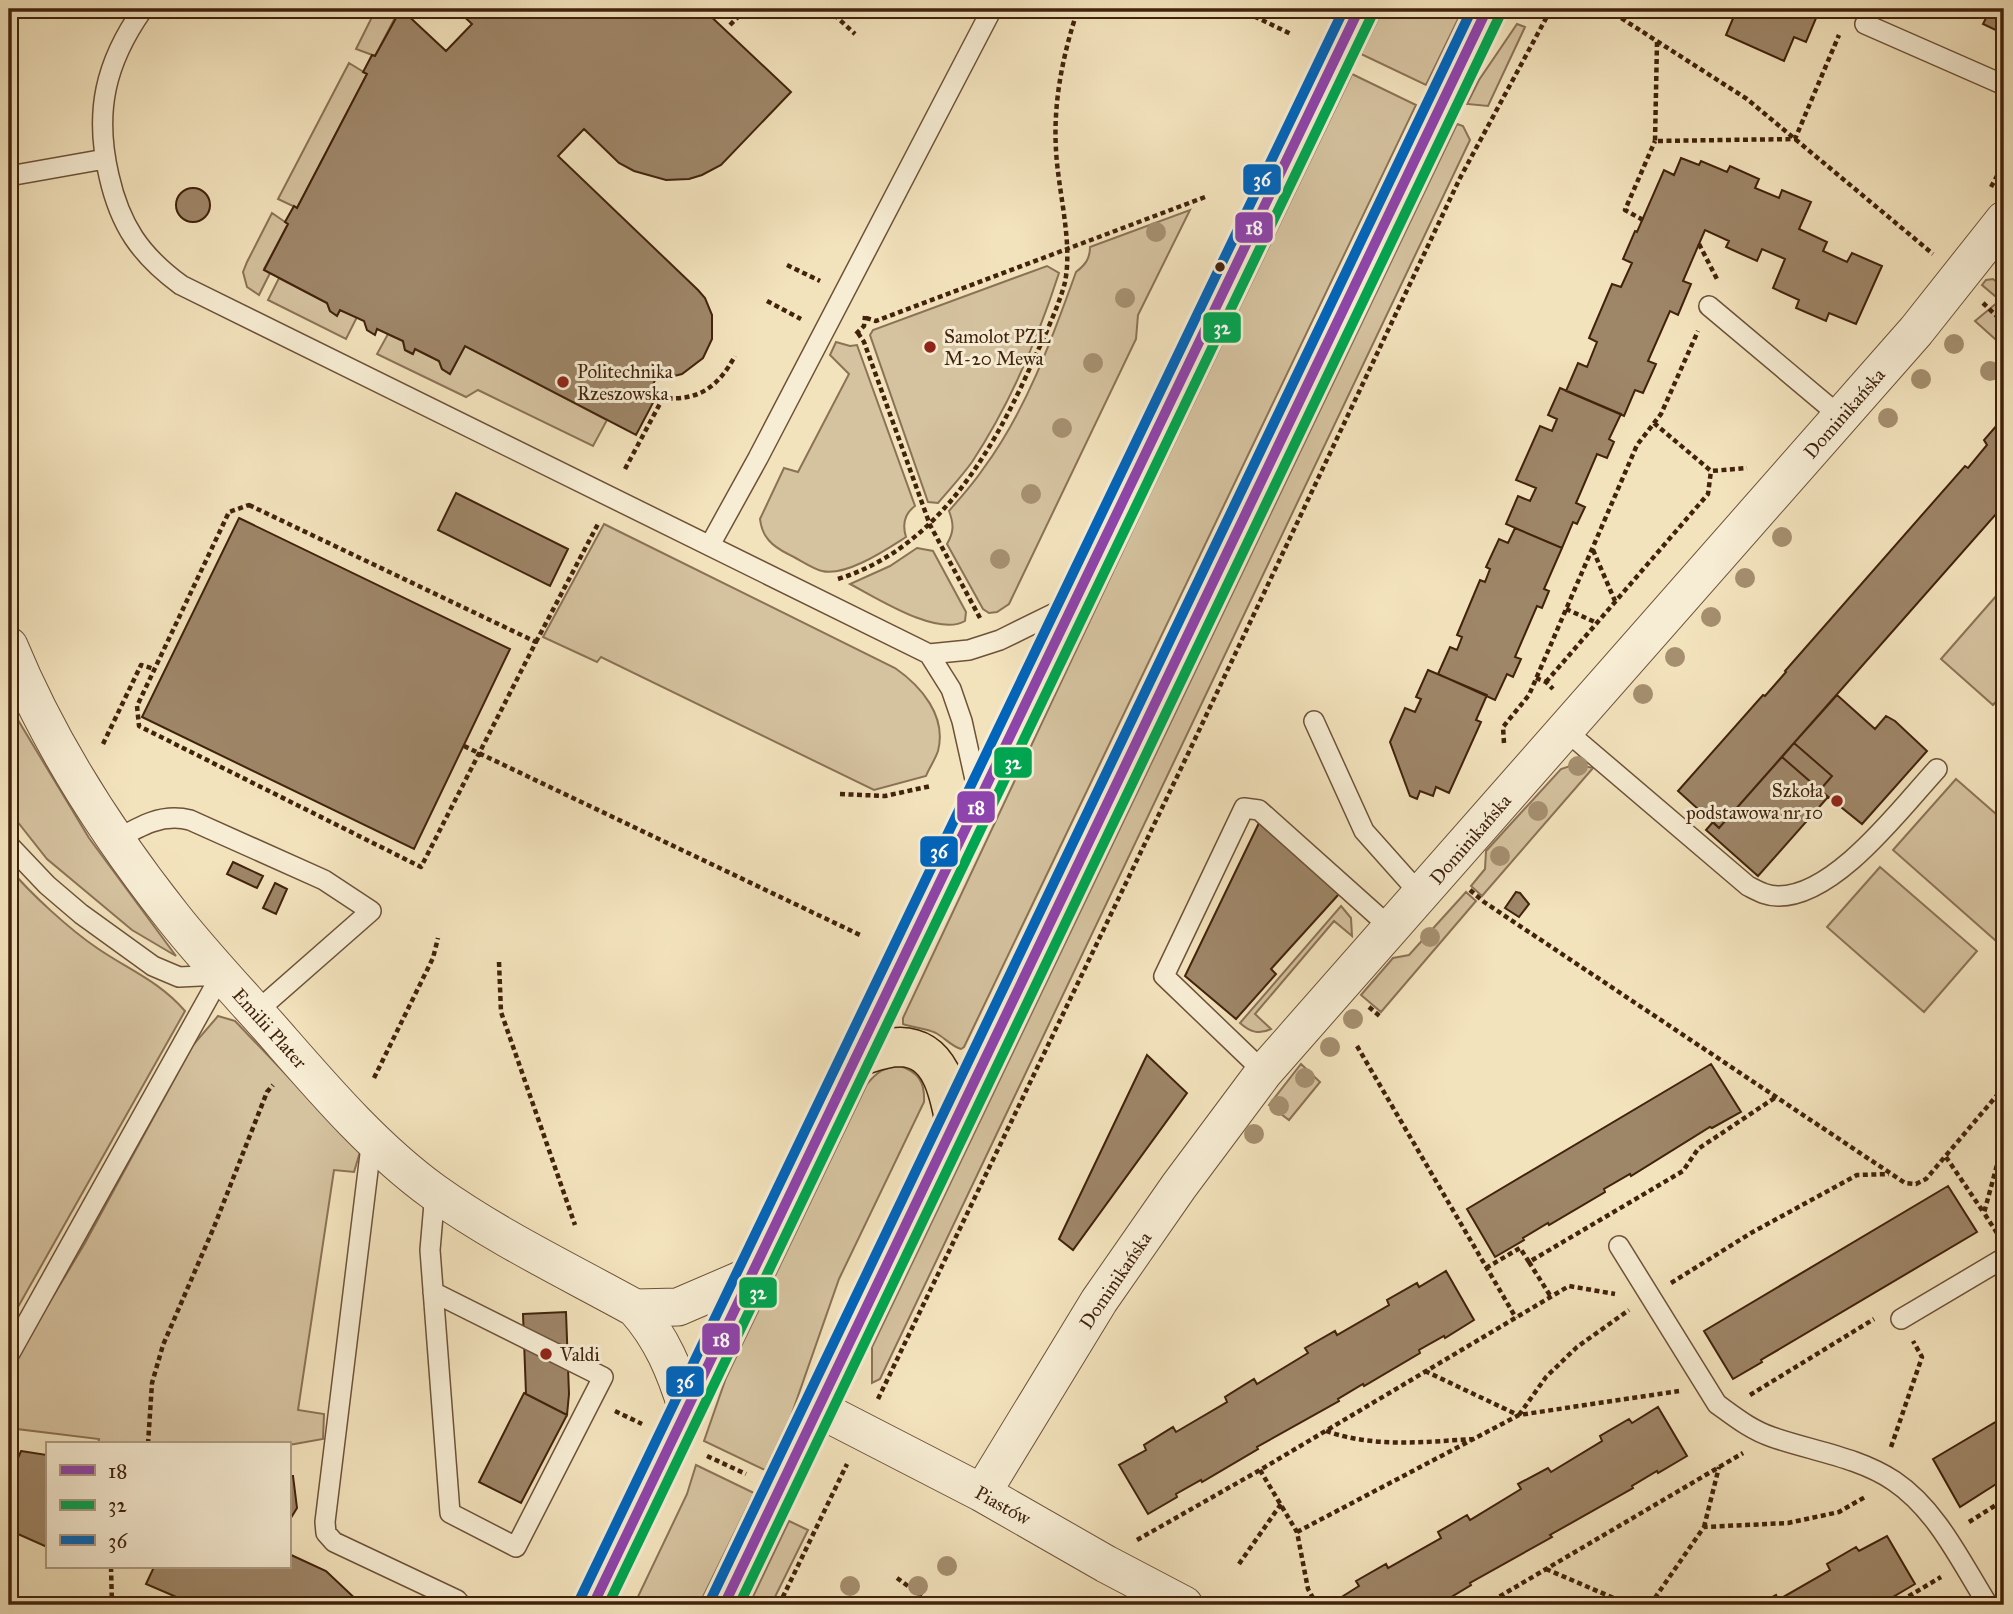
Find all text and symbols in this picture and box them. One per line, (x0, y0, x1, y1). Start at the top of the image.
line badge: 36 (1242, 163, 1282, 196)
text: 36 (1253, 168, 1272, 192)
line badge: 18 (1234, 211, 1274, 244)
text: 18 (1245, 216, 1263, 239)
unlabelled marker (1213, 260, 1227, 274)
line badge: 32 (1202, 311, 1242, 344)
text: 32 (1214, 316, 1231, 340)
place label: Samolot PZL M-20 Mewa (944, 325, 1051, 370)
marker: Samolot PZL M-20 Mewa (922, 339, 938, 355)
place label: Politechnika Rzeszowska (577, 360, 674, 405)
street label: Dominikańska (1799, 363, 1890, 463)
marker: Politechnika Rzeszowska (555, 374, 571, 390)
line badge: 32 (993, 746, 1033, 779)
text: 32 (1005, 751, 1022, 775)
place label: Szkoła podstawowa nr 10 (1685, 779, 1824, 824)
street label: Dominikańska (1425, 789, 1516, 889)
line badge: 18 (956, 790, 996, 824)
marker: Szkoła podstawowa nr 10 (1829, 793, 1845, 809)
text: 18 (967, 796, 985, 819)
line badge: 36 (919, 835, 959, 868)
text: 36 (930, 840, 949, 864)
street label: Emilii Plater (228, 983, 312, 1074)
street label: Dominikańska (1075, 1227, 1157, 1333)
line badge: 32 (738, 1276, 778, 1309)
text: 32 (750, 1281, 767, 1305)
line badge: 18 (701, 1322, 741, 1356)
text: 18 (712, 1328, 730, 1351)
place label: Valdi (559, 1343, 600, 1366)
marker: Valdi (538, 1346, 554, 1362)
line badge: 36 (665, 1365, 705, 1398)
text: 36 (676, 1370, 695, 1394)
legend (46, 1442, 290, 1568)
text: 18 (108, 1458, 127, 1484)
street label: Piastów (971, 1481, 1035, 1530)
text: 32 (108, 1492, 127, 1518)
text: 36 (108, 1528, 128, 1554)

